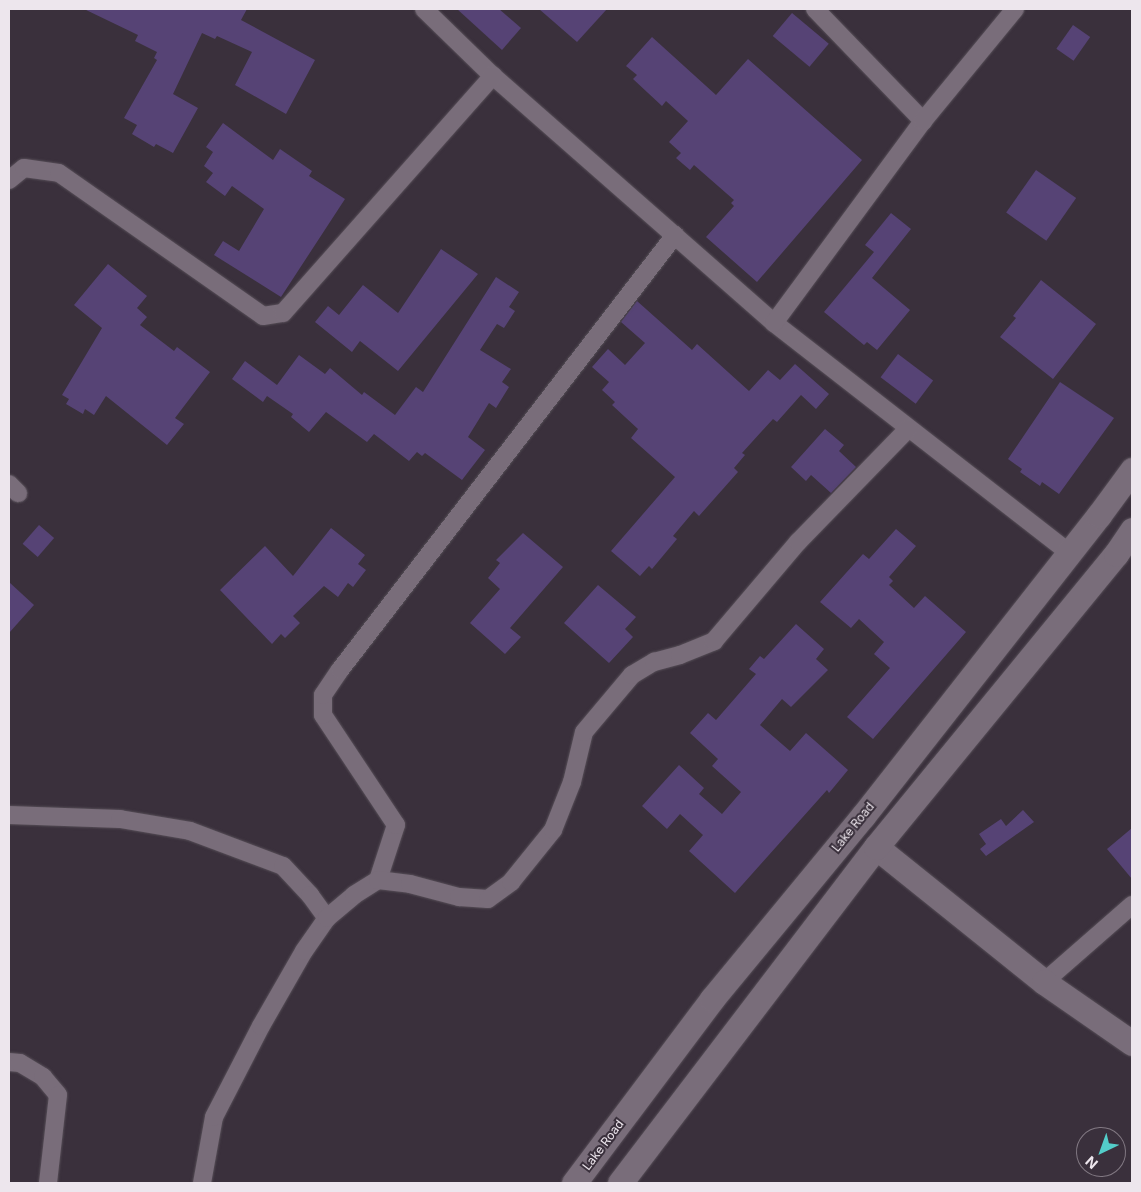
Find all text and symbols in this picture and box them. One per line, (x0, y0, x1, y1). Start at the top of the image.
street label: Lake Road (829, 799, 877, 855)
street label: Lake Road (579, 1117, 627, 1173)
north arrow (1076, 1127, 1126, 1177)
text: N (1082, 1153, 1101, 1173)

